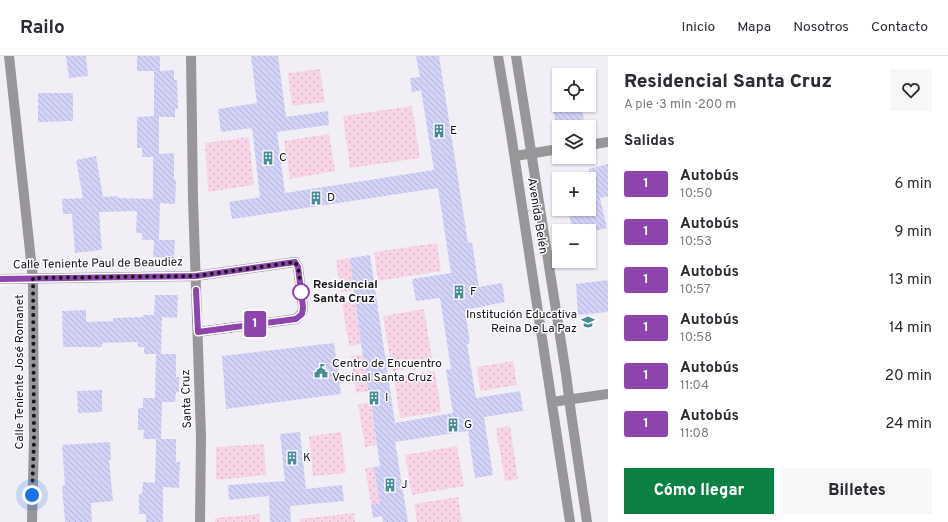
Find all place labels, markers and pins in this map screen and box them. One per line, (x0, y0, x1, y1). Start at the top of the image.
building icon: E (431, 123, 447, 139)
place label: E (450, 123, 457, 139)
building icon: C (260, 150, 276, 166)
place label: C (279, 150, 287, 166)
building icon: D (308, 190, 324, 206)
place label: D (327, 190, 335, 206)
place label: Residencial Santa Cruz (313, 277, 378, 307)
marker: Residencial Santa Cruz (292, 283, 310, 301)
building icon: F (451, 284, 467, 300)
place label: F (470, 284, 477, 300)
place label: Institución Educativa Reina De La Paz (466, 307, 577, 337)
school or university icon: Institución Educativa Reina De La Paz (580, 314, 596, 330)
place label: Centro de Encuentro Vecinal Santa Cruz (332, 356, 442, 386)
public building icon: Centro de Encuentro Vecinal Santa Cruz (313, 363, 329, 379)
building icon: I (366, 390, 382, 406)
place label: I (385, 390, 388, 406)
building icon: G (445, 417, 461, 433)
place label: G (464, 417, 472, 433)
building icon: K (284, 450, 300, 466)
place label: K (303, 450, 311, 466)
building icon: J (382, 477, 398, 493)
place label: J (401, 477, 408, 493)

